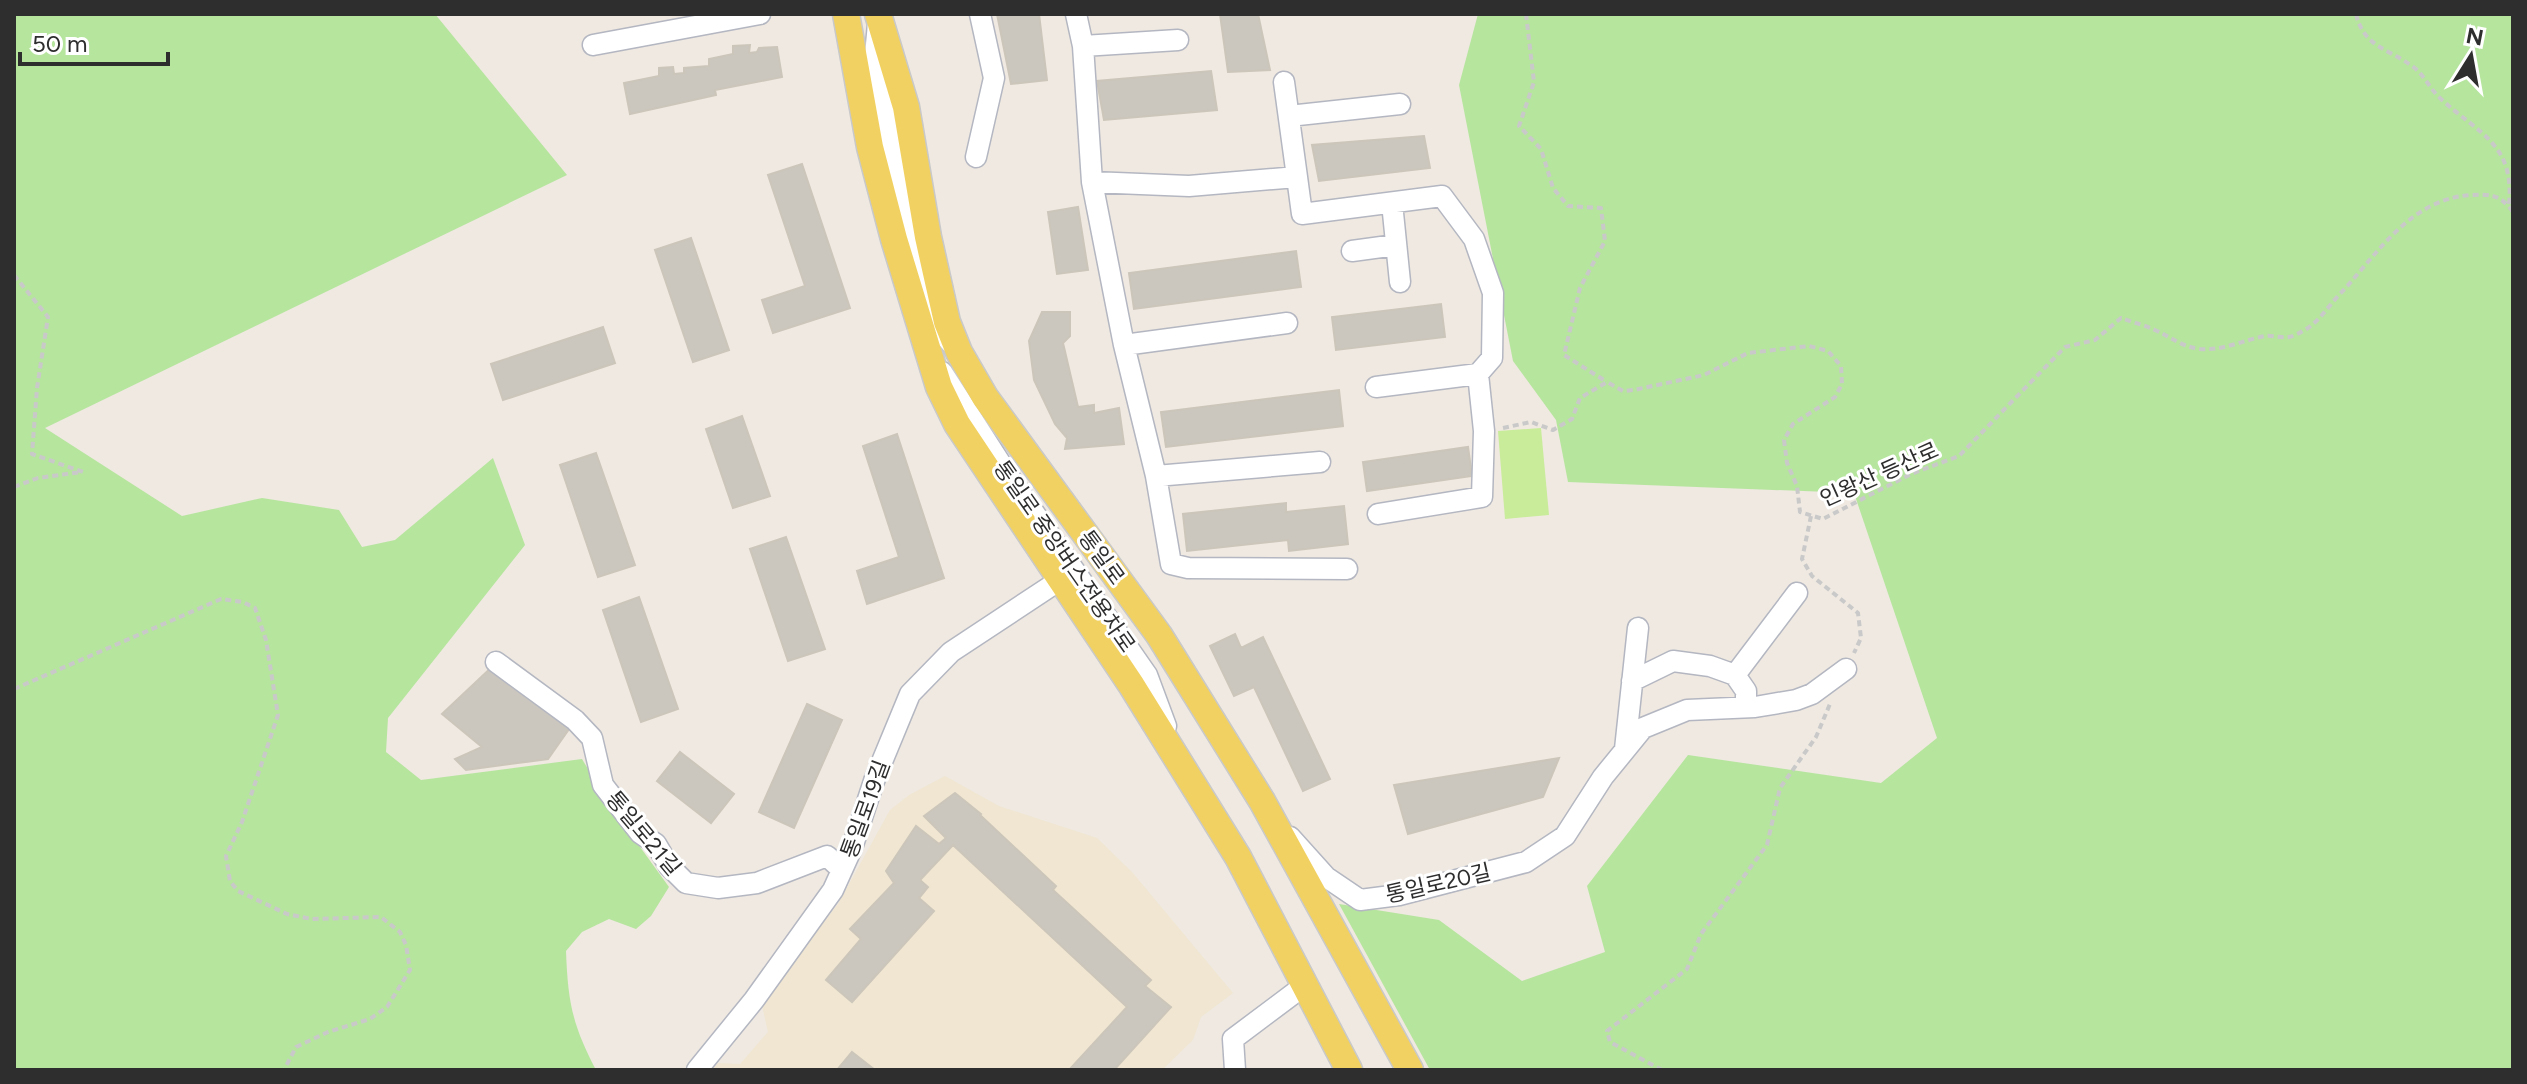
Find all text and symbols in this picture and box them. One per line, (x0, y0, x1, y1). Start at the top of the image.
scale bar (20, 16, 168, 66)
north arrow (2431, 16, 2511, 96)
text: N (2464, 22, 2486, 52)
text: 50 m (32, 29, 88, 58)
street label: 인왕산 등산로 (1816, 436, 1943, 513)
street label: 통일로 중앙버스전용차로 (989, 455, 1141, 657)
street label: 통일로 (1073, 525, 1131, 589)
street label: 통일로19길 (835, 756, 896, 862)
street label: 통일로21길 (600, 785, 687, 881)
street label: 통일로20길 (1383, 858, 1493, 909)

